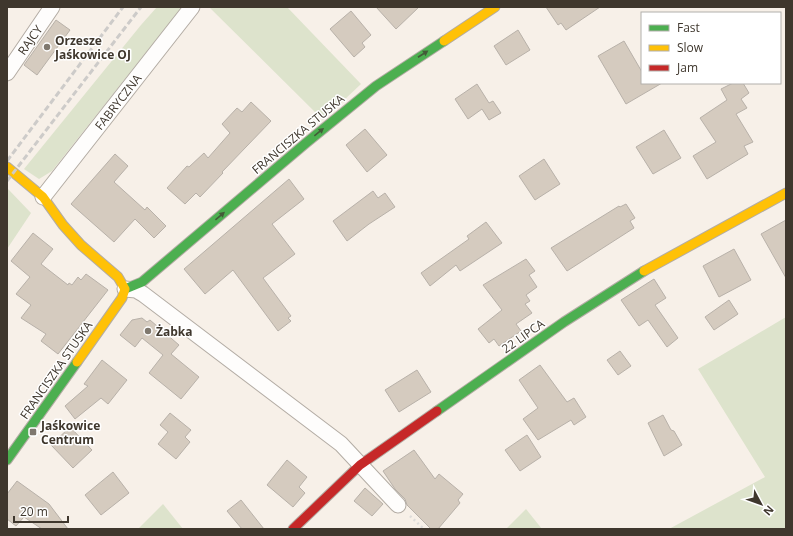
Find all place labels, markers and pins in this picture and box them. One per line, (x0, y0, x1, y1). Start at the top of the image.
place label: Orzesze Jaśkowice OJ (54, 32, 131, 63)
marker: Orzesze Jaśkowice OJ (42, 42, 52, 52)
place label: Żabka (156, 323, 192, 340)
marker: Żabka (143, 326, 153, 336)
place label: Jaśkowice Centrum (40, 417, 100, 448)
marker: Jaśkowice Centrum (28, 427, 38, 437)

